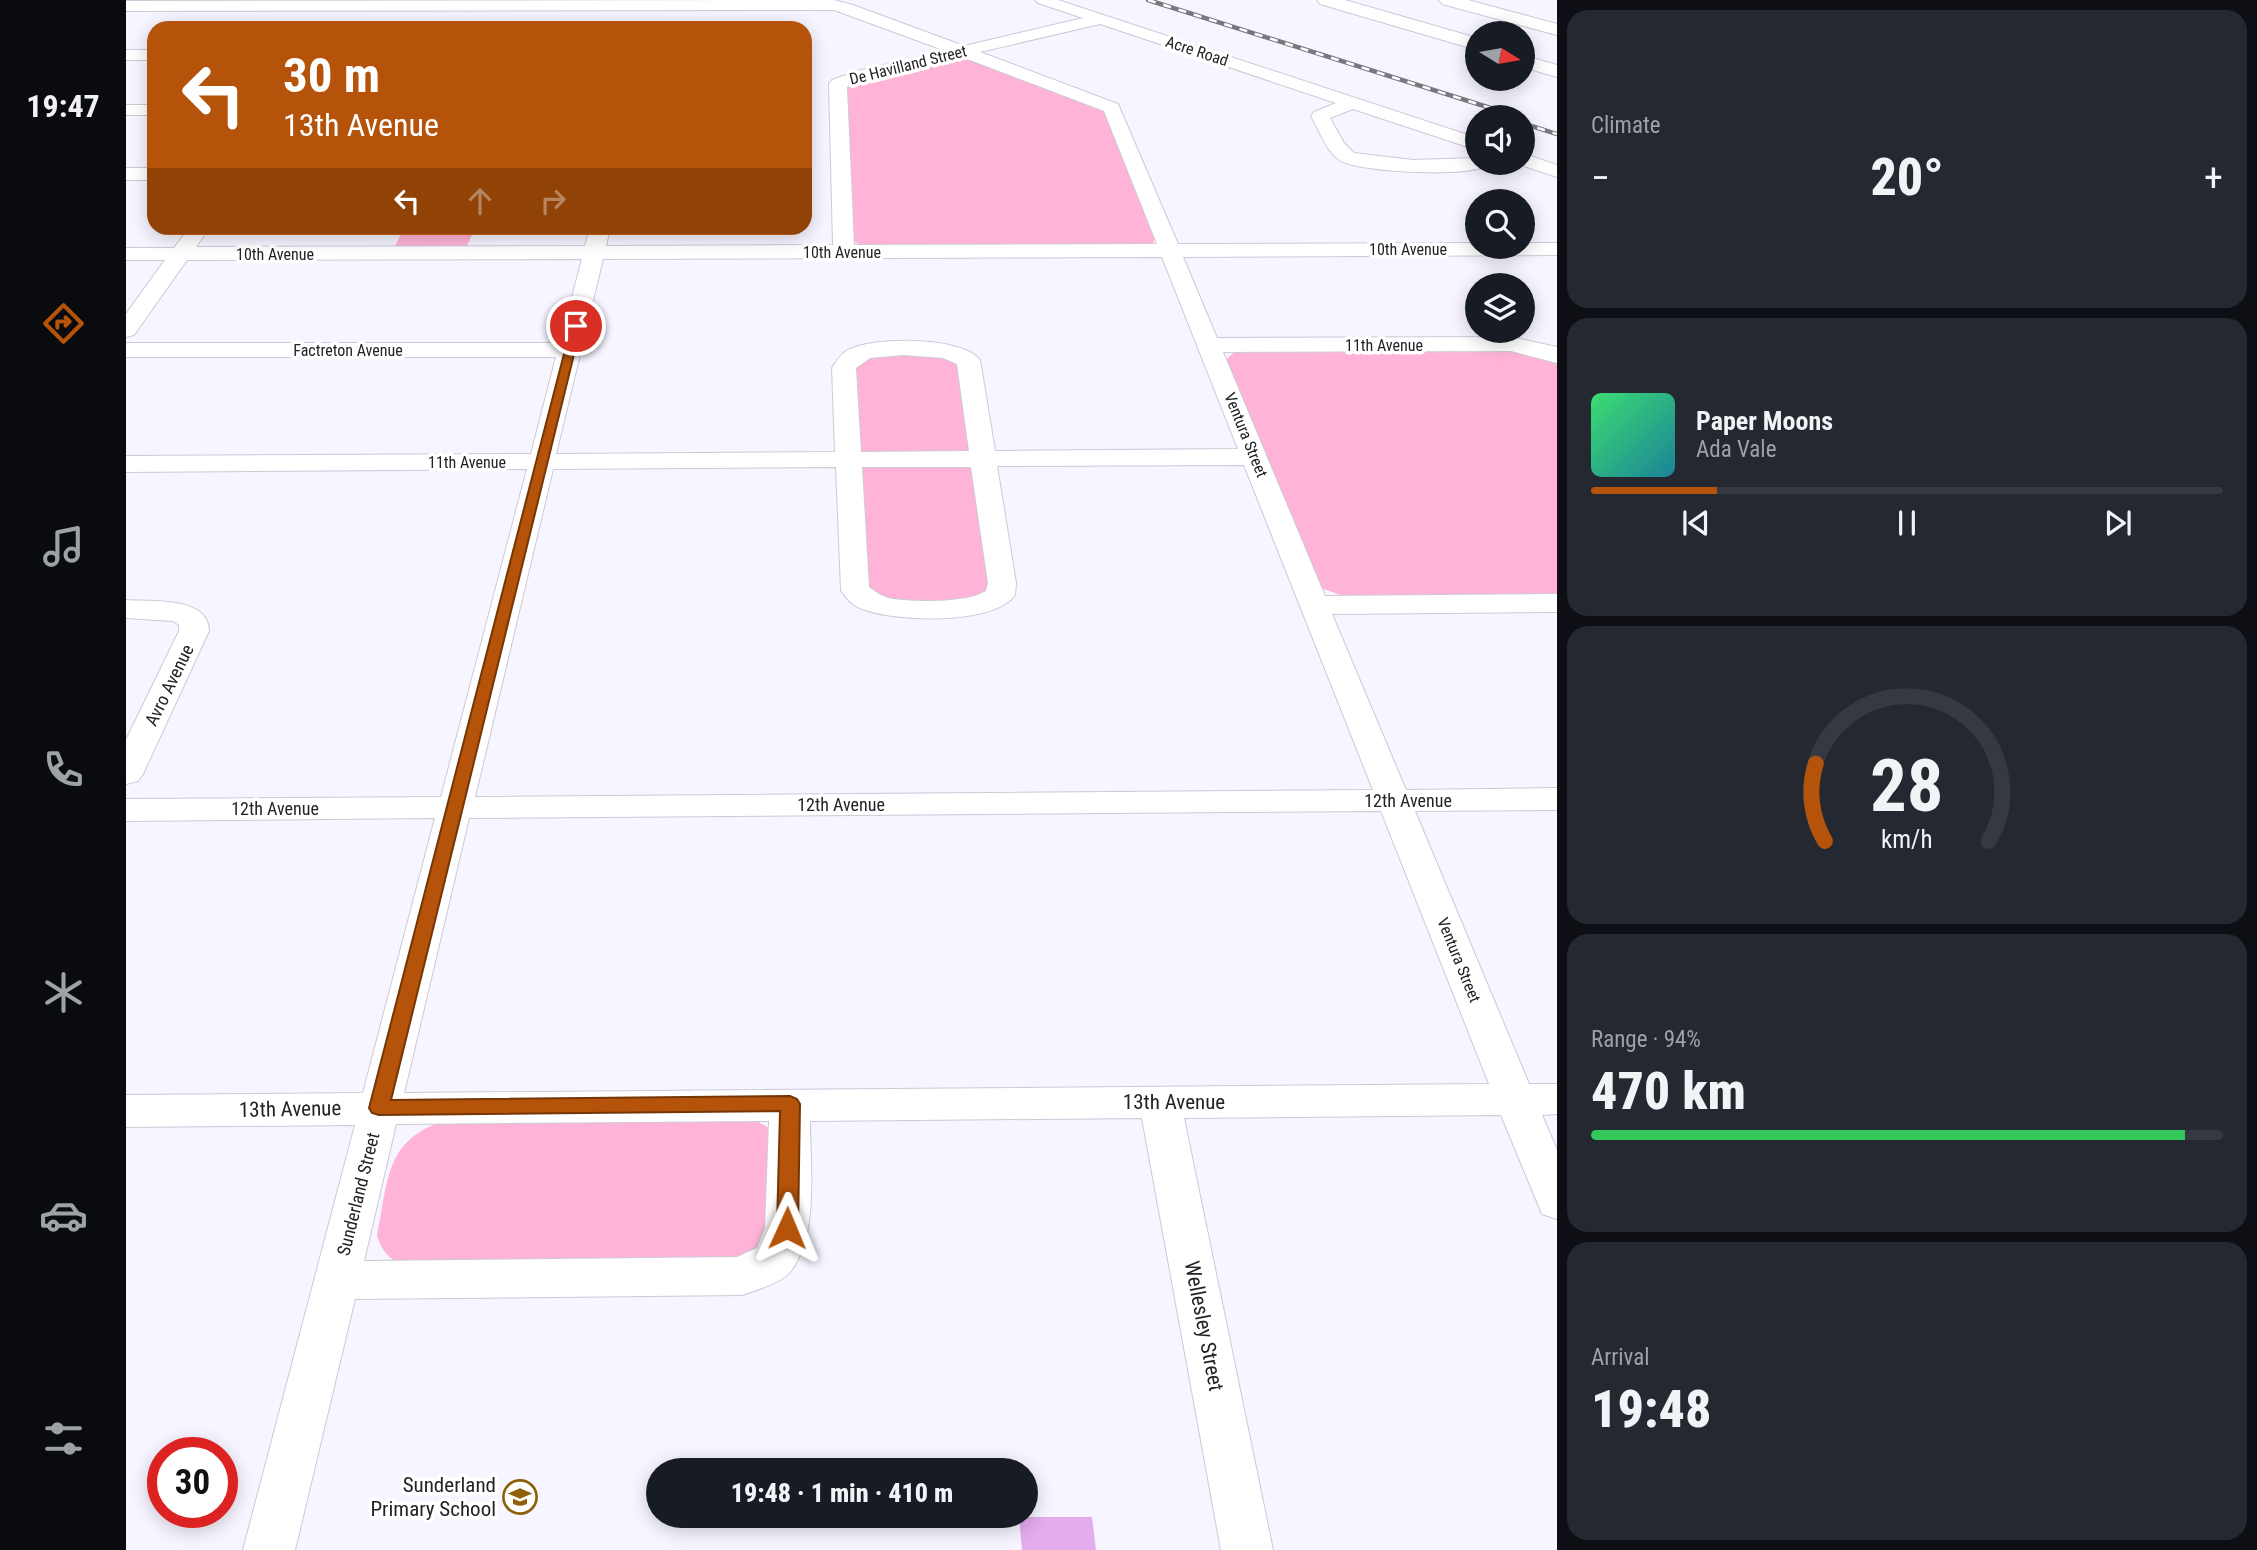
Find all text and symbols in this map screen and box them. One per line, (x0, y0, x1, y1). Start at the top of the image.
north arrow (1465, 21, 1535, 91)
map controls (1465, 21, 1535, 343)
street label: Acre Road (1163, 32, 1231, 70)
street label: De Havilland Street (847, 41, 969, 89)
text: 30 m (283, 47, 380, 104)
icon: left (168, 49, 259, 140)
text: 19:47 (26, 87, 100, 125)
button: sound (1465, 105, 1535, 175)
text: 13th Avenue (283, 106, 439, 144)
text: Climate (1591, 112, 1661, 139)
text: 20° (1870, 147, 1944, 208)
text: − (1591, 156, 1610, 200)
text: + (2204, 156, 2223, 200)
icon: left (388, 182, 426, 220)
icon: ahead (461, 182, 499, 220)
icon: right (534, 182, 572, 220)
button: search (1465, 189, 1535, 259)
street label: 10th Avenue (1369, 240, 1447, 259)
street label: 10th Avenue (803, 243, 881, 262)
street label: 10th Avenue (236, 245, 314, 264)
button: layers (1465, 273, 1535, 343)
pin (546, 296, 606, 356)
icon: directions (39, 299, 88, 348)
icon: arrive (557, 307, 595, 345)
street label: 11th Avenue (1345, 336, 1423, 355)
street label: Factreton Avenue (293, 341, 403, 360)
street label: Ventura Street (1220, 390, 1272, 480)
text: Paper Moons (1696, 406, 1833, 436)
text: Ada Vale (1696, 436, 1776, 463)
street label: 11th Avenue (428, 453, 506, 472)
icon: previous (1677, 504, 1715, 542)
icon: pause (1888, 504, 1926, 542)
icon: next (2099, 504, 2137, 542)
icon: music (39, 522, 88, 571)
street label: Avro Avenue (140, 641, 198, 729)
text: 28 (1870, 743, 1944, 829)
icon: phone (39, 745, 88, 794)
street label: 12th Avenue (1364, 790, 1452, 811)
street label: 12th Avenue (797, 794, 885, 815)
street label: 12th Avenue (231, 798, 319, 819)
text: km/h (1881, 825, 1933, 854)
street label: Ventura Street (1433, 915, 1485, 1005)
icon: climate (39, 968, 88, 1017)
text: Range · 94% (1591, 1026, 1701, 1053)
text: 470 km (1591, 1061, 1746, 1122)
street label: 13th Avenue (1123, 1090, 1225, 1114)
street label: 13th Avenue (239, 1096, 342, 1122)
street label: Sunderland Street (333, 1130, 383, 1258)
icon: car (39, 1191, 88, 1240)
position arrow (750, 1191, 824, 1265)
street label: Wellesley Street (1180, 1259, 1228, 1393)
text: Arrival (1591, 1344, 1650, 1371)
text: 19:48 (1591, 1379, 1711, 1440)
icon: filters (39, 1414, 88, 1463)
speed limit sign: 30 (147, 1437, 238, 1528)
place label: Sunderland Primary School (370, 1473, 496, 1521)
school or university icon: Sunderland Primary School (501, 1478, 539, 1516)
text: 19:48 · 1 min · 410 m (731, 1478, 953, 1508)

